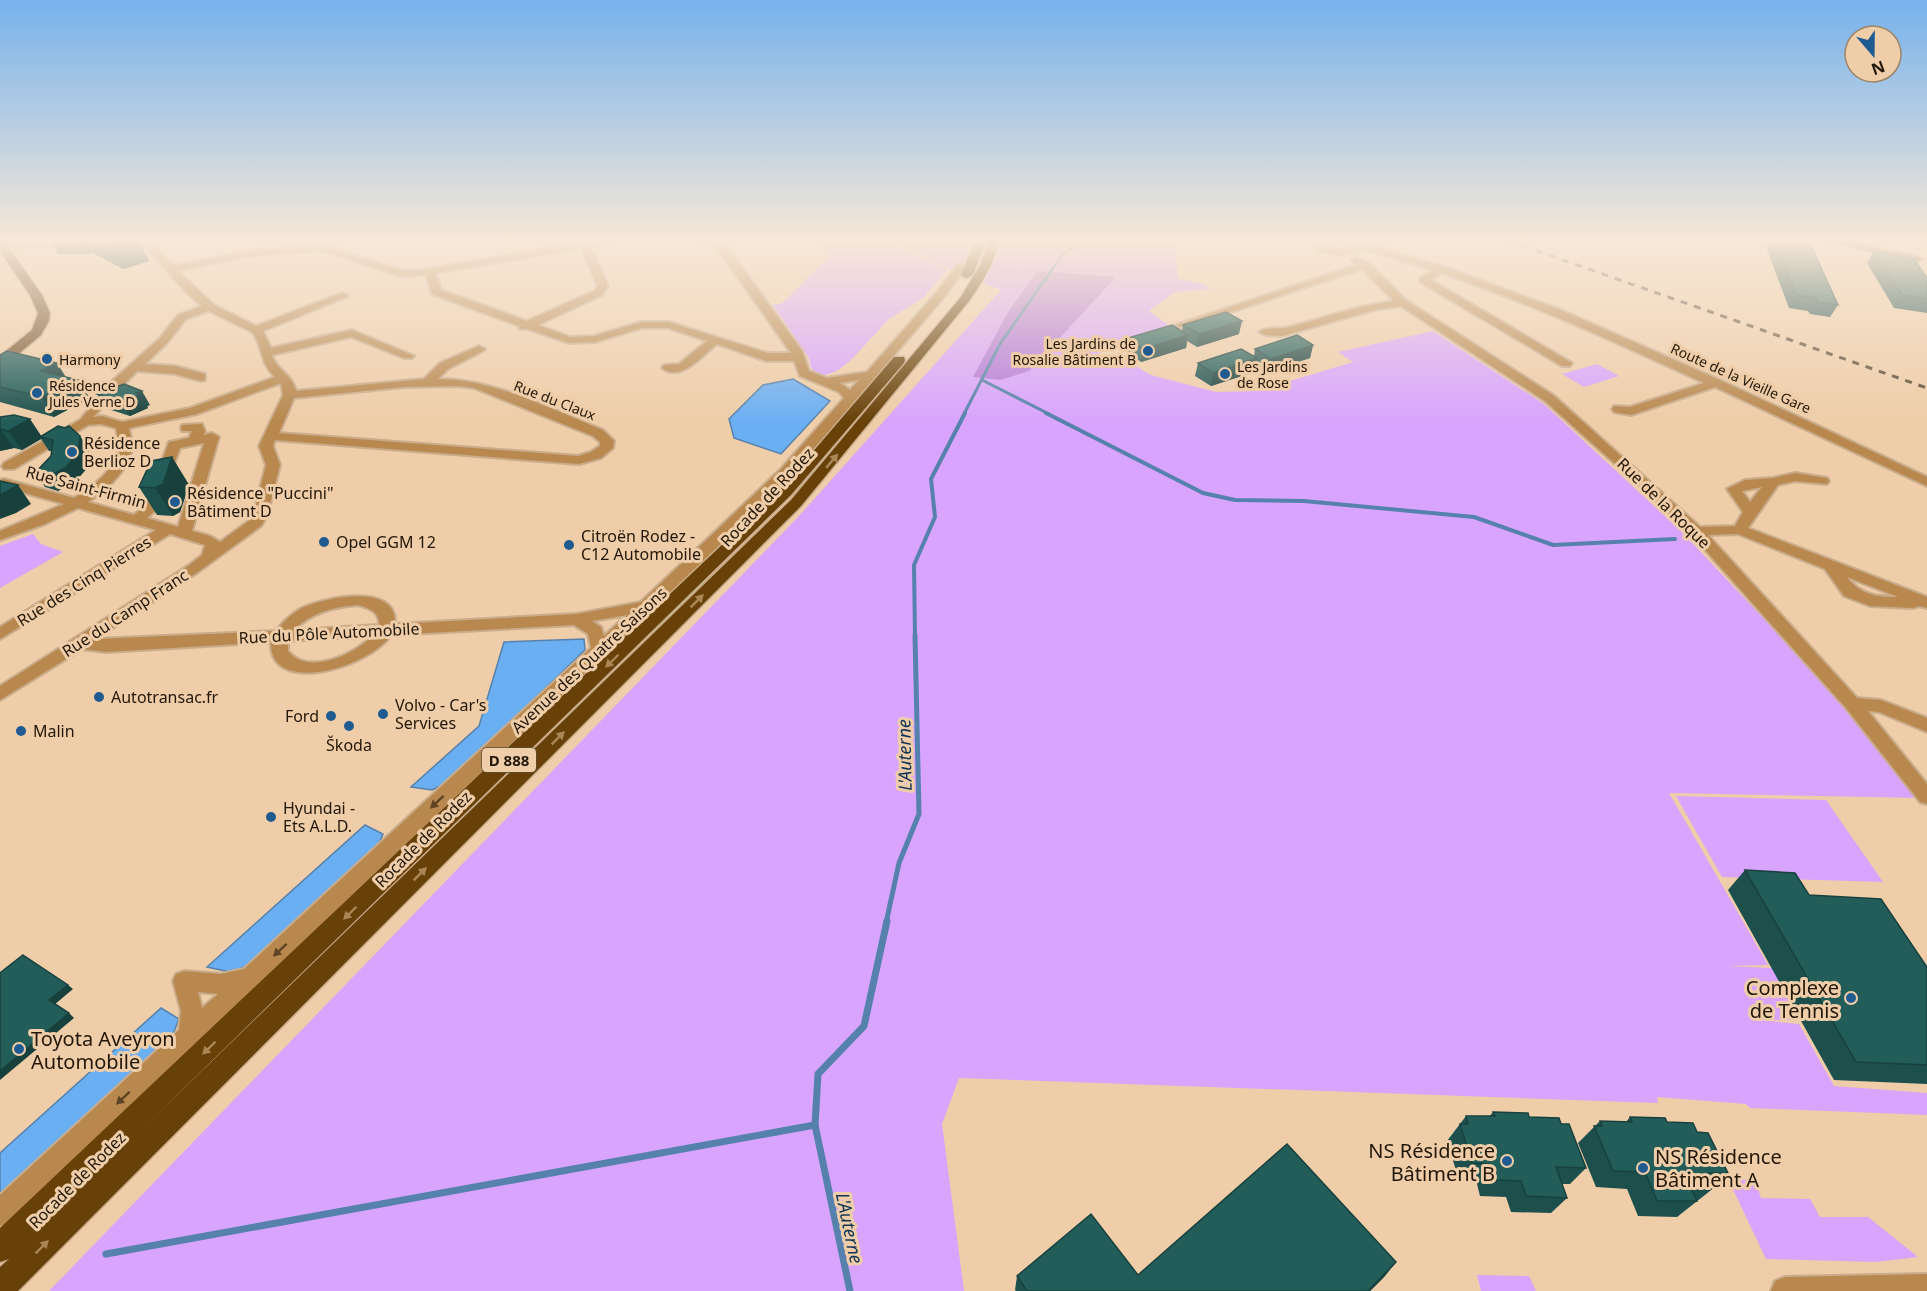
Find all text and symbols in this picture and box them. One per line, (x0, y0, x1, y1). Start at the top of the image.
north arrow (1843, 24, 1903, 84)
text: N (1868, 56, 1888, 81)
place label: Les Jardins de Rosalie Bâtiment B (1012, 334, 1136, 369)
street label: Route de la Vieille Gare (1668, 339, 1814, 418)
marker: Les Jardins de Rosalie Bâtiment B (1141, 344, 1155, 358)
place label: Harmony (59, 350, 121, 369)
marker: Harmony (40, 352, 54, 366)
place label: Les Jardins de Rose (1237, 357, 1308, 392)
marker: Les Jardins de Rose (1218, 367, 1232, 381)
place label: Résidence Jules Verne D (47, 376, 136, 411)
street label: Rue du Claux (511, 376, 599, 425)
marker: Résidence Jules Verne D (30, 386, 44, 400)
place label: Résidence Berlioz D (84, 432, 160, 472)
street label: Rocade de Rodez (715, 443, 819, 551)
marker: Résidence Berlioz D (65, 445, 79, 459)
street label: Rue de la Roque (1613, 453, 1715, 553)
one-way arrow (825, 454, 838, 469)
street label: Rue Saint-Firmin (23, 460, 149, 514)
place label: Résidence "Puccini" Bâtiment D (187, 482, 334, 522)
marker: Résidence "Puccini" Bâtiment D (168, 495, 182, 509)
place label: Citroën Rodez - C12 Automobile (581, 525, 701, 565)
street label: Rue des Cinq Pierres (13, 531, 155, 631)
place label: Opel GGM 12 (336, 531, 436, 553)
marker: Opel GGM 12 (317, 535, 331, 549)
marker: Citroën Rodez - C12 Automobile (562, 538, 576, 552)
street label: Rue du Camp Franc (58, 564, 193, 662)
street label: Avenue des Quatre-Saisons (506, 582, 672, 738)
one-way arrow (689, 595, 703, 609)
street label: Rue du Pôle Automobile (238, 617, 420, 649)
one-way arrow (604, 654, 619, 668)
place label: Autotransac.fr (111, 686, 219, 708)
marker: Autotransac.fr (92, 690, 106, 704)
place label: Volvo - Car's Services (395, 694, 487, 734)
place label: Ford (285, 705, 319, 727)
marker: Volvo - Car's Services (376, 707, 390, 721)
marker: Ford (324, 709, 338, 723)
marker: Škoda (342, 719, 356, 733)
water label: L'Auterne (891, 719, 917, 791)
place label: Malin (33, 720, 75, 742)
marker: Malin (14, 724, 28, 738)
one-way arrow (550, 731, 565, 745)
place label: Škoda (326, 734, 372, 756)
road number: D 888 (482, 748, 536, 772)
street label: Rocade de Rodez (370, 786, 476, 892)
one-way arrow (430, 795, 445, 808)
place label: Hyundai - Ets A.L.D. (283, 797, 355, 837)
marker: Hyundai - Ets A.L.D. (264, 810, 278, 824)
one-way arrow (412, 867, 427, 881)
one-way arrow (343, 905, 357, 919)
one-way arrow (272, 943, 287, 957)
place label: Complexe de Tennis (1746, 974, 1839, 1024)
marker: Complexe de Tennis (1844, 991, 1858, 1005)
place label: Toyota Aveyron Automobile (31, 1025, 175, 1075)
one-way arrow (203, 1040, 217, 1054)
marker: Toyota Aveyron Automobile (12, 1042, 26, 1056)
one-way arrow (115, 1091, 130, 1105)
street label: Rocade de Rodez (24, 1127, 130, 1233)
place label: NS Résidence Bâtiment B (1368, 1137, 1495, 1187)
place label: NS Résidence Bâtiment A (1655, 1143, 1782, 1193)
marker: NS Résidence Bâtiment B (1500, 1154, 1514, 1168)
marker: NS Résidence Bâtiment A (1636, 1161, 1650, 1175)
water label: L'Auterne (831, 1190, 869, 1266)
one-way arrow (34, 1240, 48, 1254)

